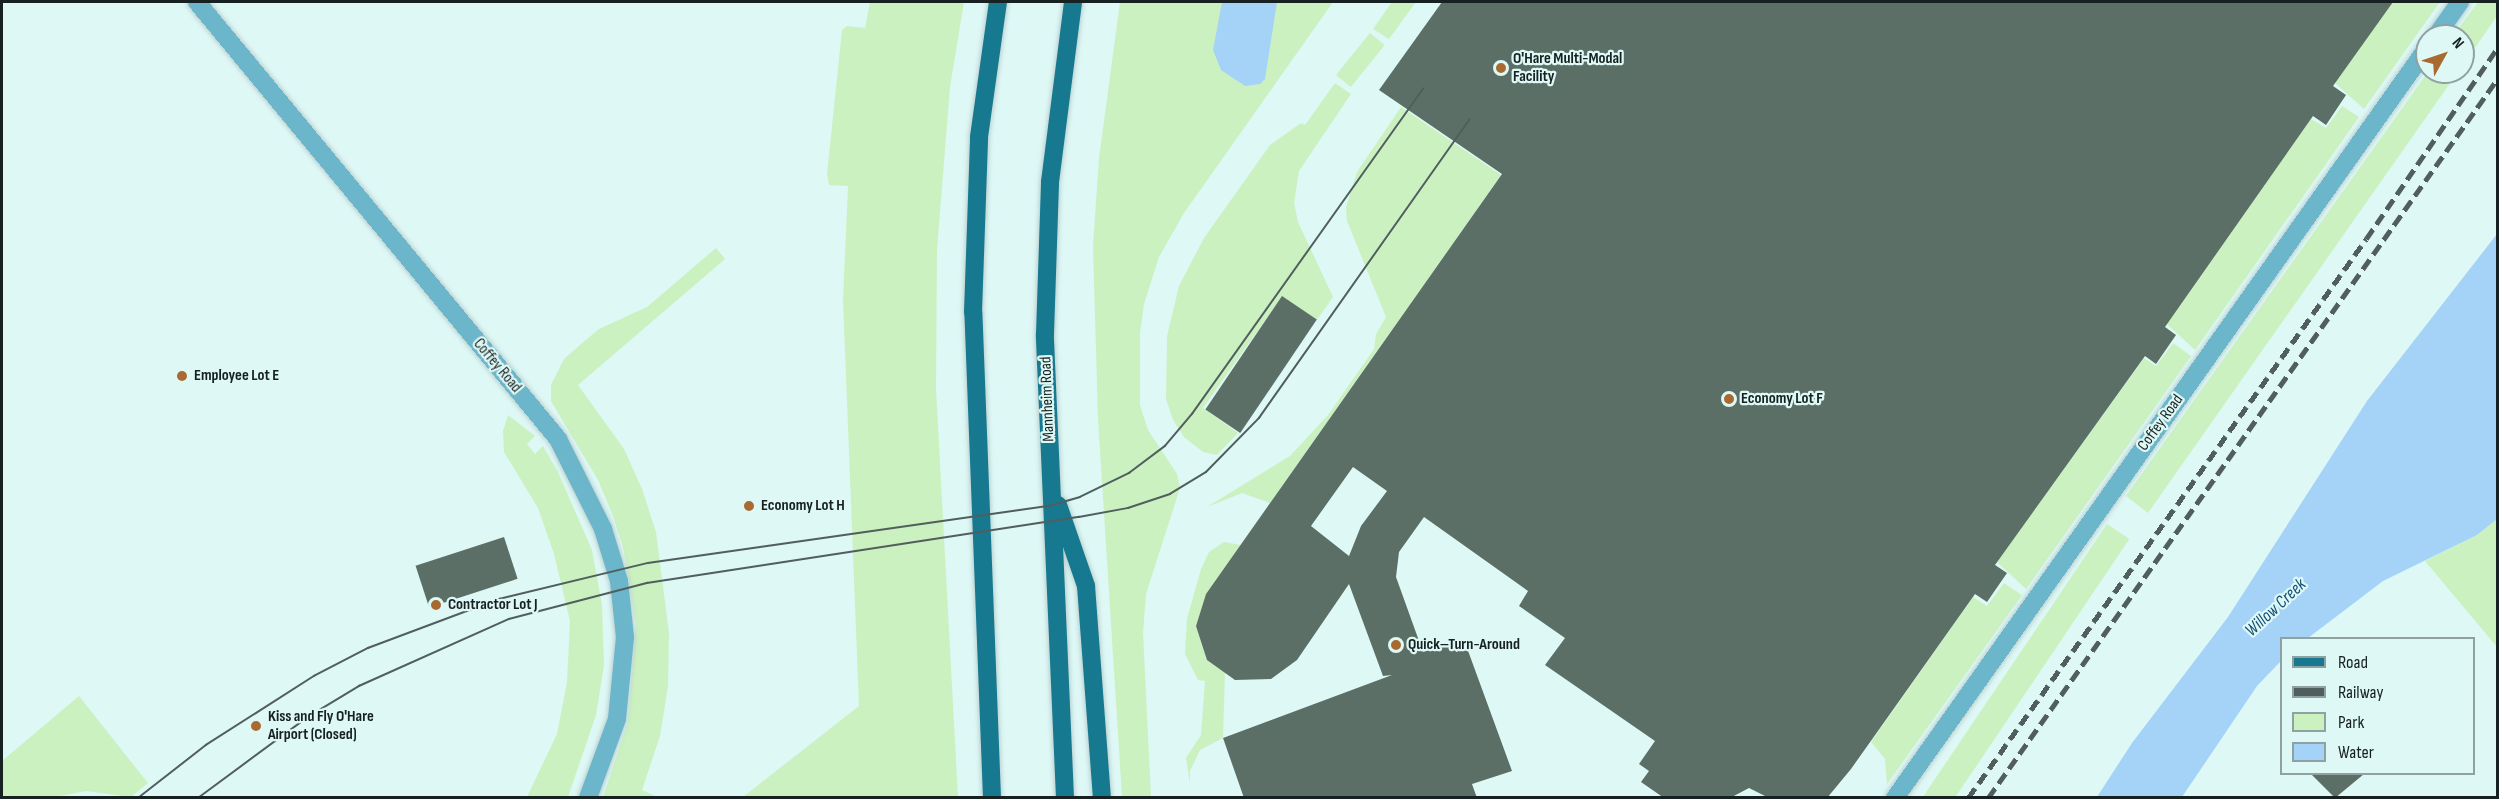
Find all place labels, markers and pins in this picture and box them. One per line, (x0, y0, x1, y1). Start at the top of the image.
place label: O'Hare Multi-Modal Facility (1513, 49, 1622, 87)
marker: O'Hare Multi-Modal Facility (1494, 61, 1508, 75)
place label: Employee Lot E (194, 366, 279, 386)
marker: Employee Lot E (175, 369, 189, 383)
place label: Economy Lot F (1741, 389, 1823, 409)
marker: Economy Lot F (1722, 392, 1736, 406)
place label: Economy Lot H (761, 496, 845, 516)
marker: Economy Lot H (742, 499, 756, 513)
place label: Contractor Lot J (448, 595, 538, 615)
marker: Contractor Lot J (429, 598, 443, 612)
place label: Quick–Turn-Around (1408, 635, 1520, 655)
marker: Quick–Turn-Around (1389, 638, 1403, 652)
place label: Kiss and Fly O'Hare Airport (Closed) (268, 707, 374, 745)
marker: Kiss and Fly O'Hare Airport (Closed) (249, 719, 263, 733)

